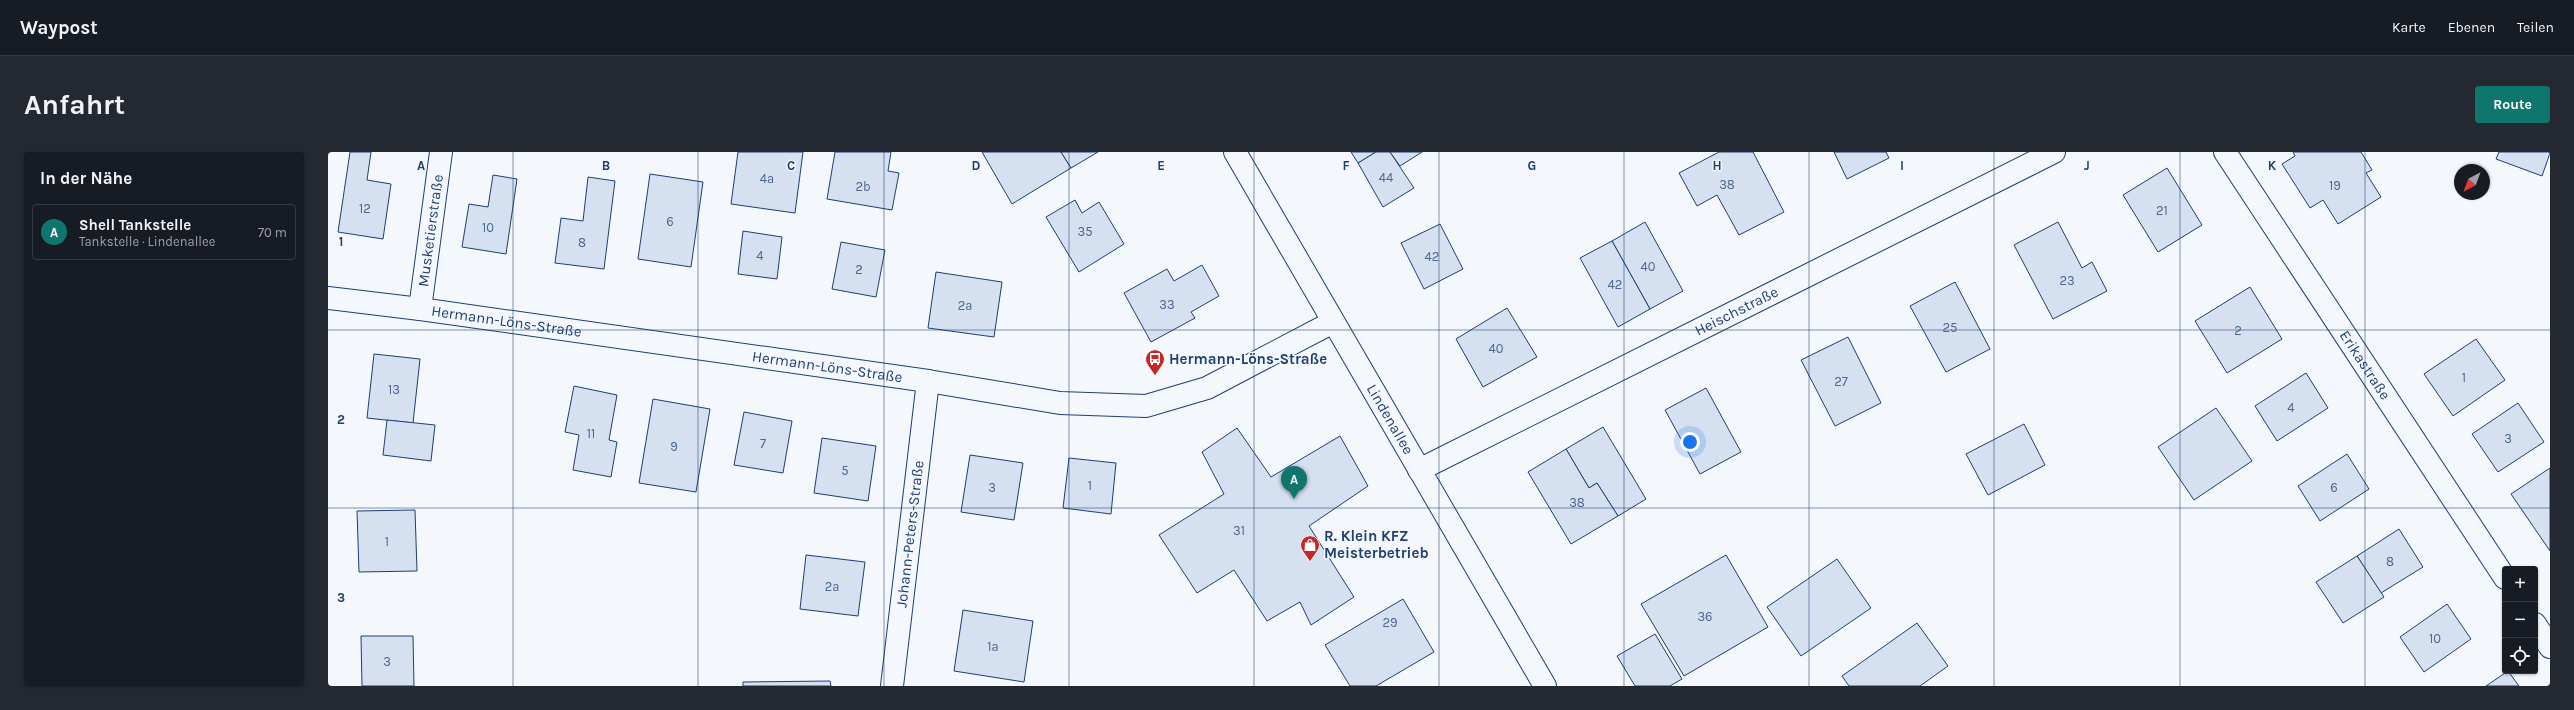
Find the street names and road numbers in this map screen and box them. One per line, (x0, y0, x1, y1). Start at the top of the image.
street label: Musketierstraße (414, 173, 447, 288)
street label: Heischstraße (1692, 283, 1781, 339)
street label: Hermann-Löns-Straße (430, 302, 583, 341)
street label: Erikastraße (2336, 327, 2394, 403)
street label: Hermann-Löns-Straße (751, 347, 904, 386)
street label: Lindenallee (1363, 381, 1418, 458)
street label: Johann-Peters-Straße (892, 459, 928, 609)

